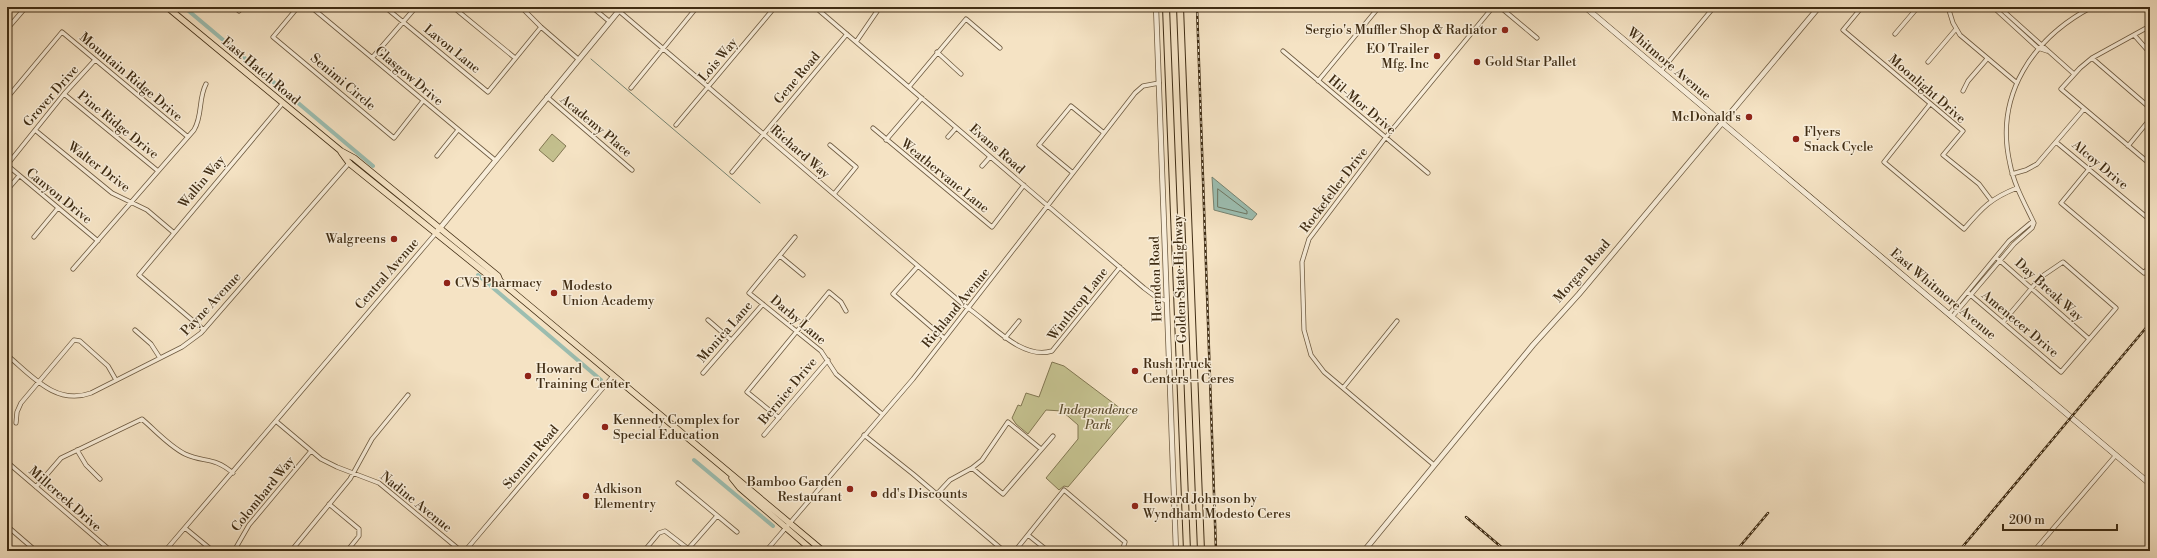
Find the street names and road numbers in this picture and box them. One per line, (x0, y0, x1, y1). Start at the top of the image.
street label: Lavon Lane (420, 21, 484, 77)
street label: Whitmore Avenue (1623, 24, 1715, 104)
street label: Mountain Ridge Drive (76, 29, 186, 125)
street label: East Hatch Road (219, 34, 304, 109)
street label: Lois Way (695, 34, 741, 85)
street label: Glasgow Drive (372, 43, 447, 109)
street label: Gene Road (771, 48, 824, 107)
street label: Senimi Circle (307, 50, 379, 114)
street label: Moonlight Drive (1885, 51, 1969, 127)
street label: Grover Drive (20, 62, 82, 130)
street label: Hil-Mor Drive (1325, 72, 1400, 138)
street label: Pine Ridge Drive (74, 87, 162, 163)
street label: Academy Place (556, 91, 635, 161)
street label: Evans Road (966, 121, 1028, 178)
street label: Richard Way (767, 122, 833, 183)
street label: Weathervane Lane (897, 135, 993, 217)
street label: Alcoy Drive (2068, 136, 2132, 193)
street label: Walter Drive (64, 138, 134, 196)
street label: Rockefeller Drive (1297, 144, 1372, 236)
street label: Wallin Way (175, 152, 229, 212)
street label: Canyon Drive (23, 165, 95, 228)
street label: Golden State Highway (1170, 214, 1190, 344)
street label: Central Avenue (352, 235, 423, 313)
street label: Herndon Road (1146, 235, 1165, 322)
street label: Morgan Road (1550, 236, 1614, 306)
street label: East Whitmore Avenue (1887, 245, 1999, 343)
street label: Day Break Way (2011, 255, 2087, 325)
street label: Richland Avenue (919, 264, 994, 351)
street label: Winthrop Lane (1044, 264, 1112, 345)
street label: Payne Avenue (178, 269, 245, 339)
street label: Amenecer Drive (1977, 286, 2062, 361)
street label: Darby Lane (767, 292, 829, 348)
street label: Monica Lane (694, 298, 756, 366)
street label: Bernice Drive (755, 354, 821, 429)
street label: Stonum Road (500, 421, 563, 492)
street label: Colombard Way (228, 453, 299, 535)
street label: Millcreek Drive (25, 463, 105, 535)
street label: Nadine Avenue (377, 468, 455, 536)

